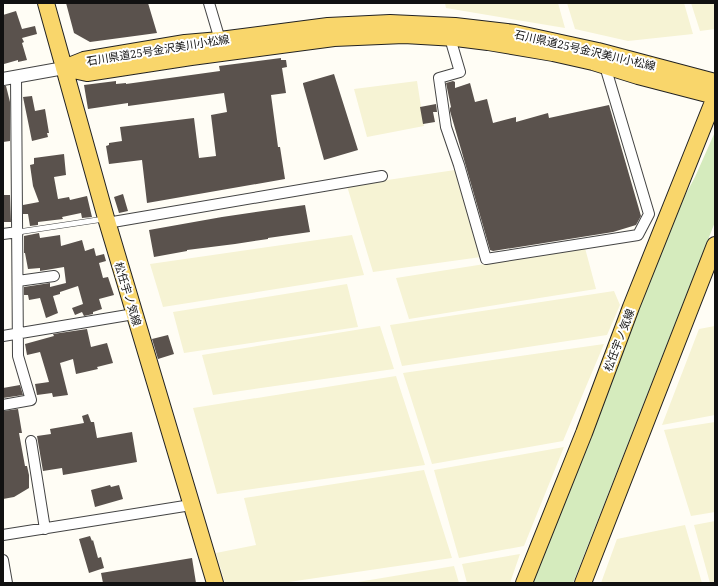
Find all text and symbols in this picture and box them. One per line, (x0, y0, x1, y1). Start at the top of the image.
street label: 石川県道25号金沢美川小松線 (513, 26, 657, 73)
street label: 石川県道25号金沢美川小松線 (85, 31, 230, 68)
street label: 松任宇ノ気線 (112, 260, 145, 328)
street label: 松任宇ノ気線 (600, 306, 637, 373)

